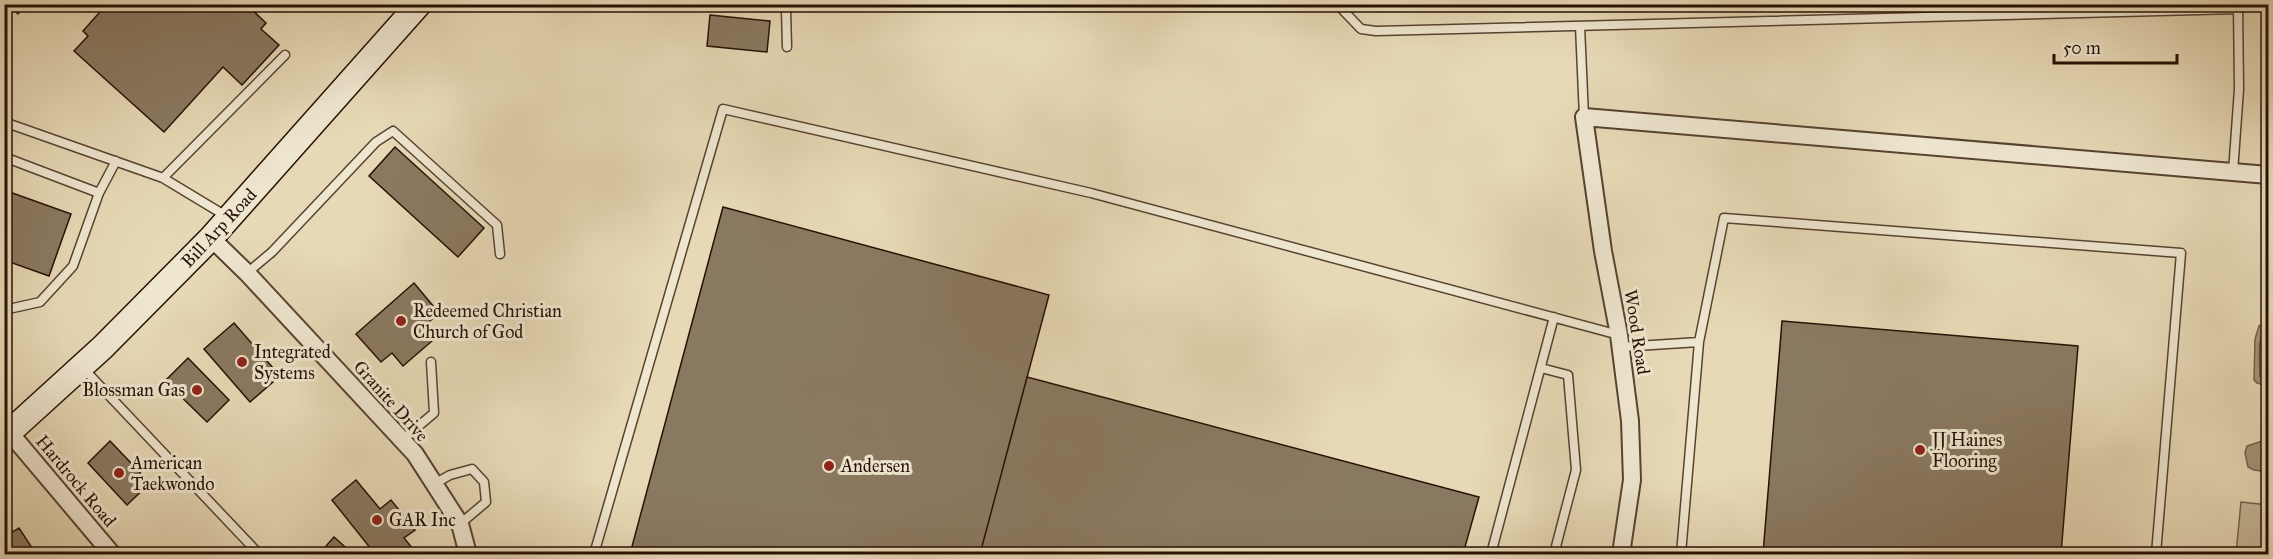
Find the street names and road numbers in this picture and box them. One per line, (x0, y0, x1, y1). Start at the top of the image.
street label: Bill Arp Road (177, 184, 261, 272)
street label: Wood Road (1619, 288, 1655, 376)
street label: Granite Drive (349, 356, 433, 446)
street label: Hardrock Road (31, 431, 121, 531)

